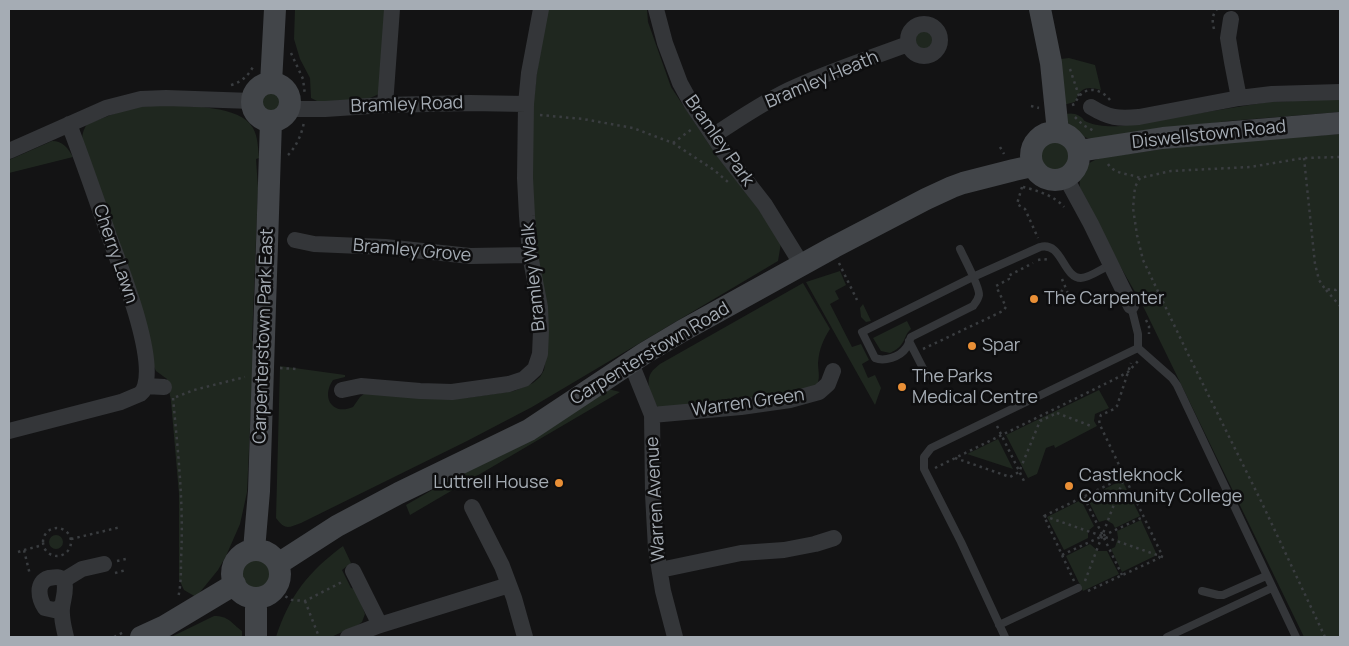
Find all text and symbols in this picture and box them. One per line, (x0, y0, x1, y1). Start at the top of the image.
street label: Bramley Heath (762, 46, 882, 114)
street label: Bramley Park (680, 91, 758, 191)
street label: Bramley Road (350, 92, 464, 118)
street label: Diswellstown Road (1131, 116, 1287, 154)
street label: Cherry Lawn (88, 202, 142, 306)
street label: Bramley Walk (518, 222, 550, 332)
street label: Carpenterstown Park East (249, 228, 279, 444)
street label: Bramley Grove (352, 235, 472, 267)
place label: The Carpenter (1044, 288, 1164, 310)
marker: The Carpenter (1028, 293, 1040, 305)
street label: Carpenterstown Road (567, 298, 733, 410)
place label: Spar (982, 335, 1020, 357)
marker: Spar (966, 340, 978, 352)
place label: The Parks Medical Centre (912, 366, 1038, 408)
marker: The Parks Medical Centre (896, 381, 908, 393)
street label: Warren Green (690, 384, 806, 422)
street label: Warren Avenue (642, 436, 670, 562)
place label: Castleknock Community College (1079, 465, 1242, 508)
place label: Luttrell House (433, 472, 549, 494)
marker: Luttrell House (553, 477, 565, 489)
marker: Castleknock Community College (1063, 480, 1075, 492)

